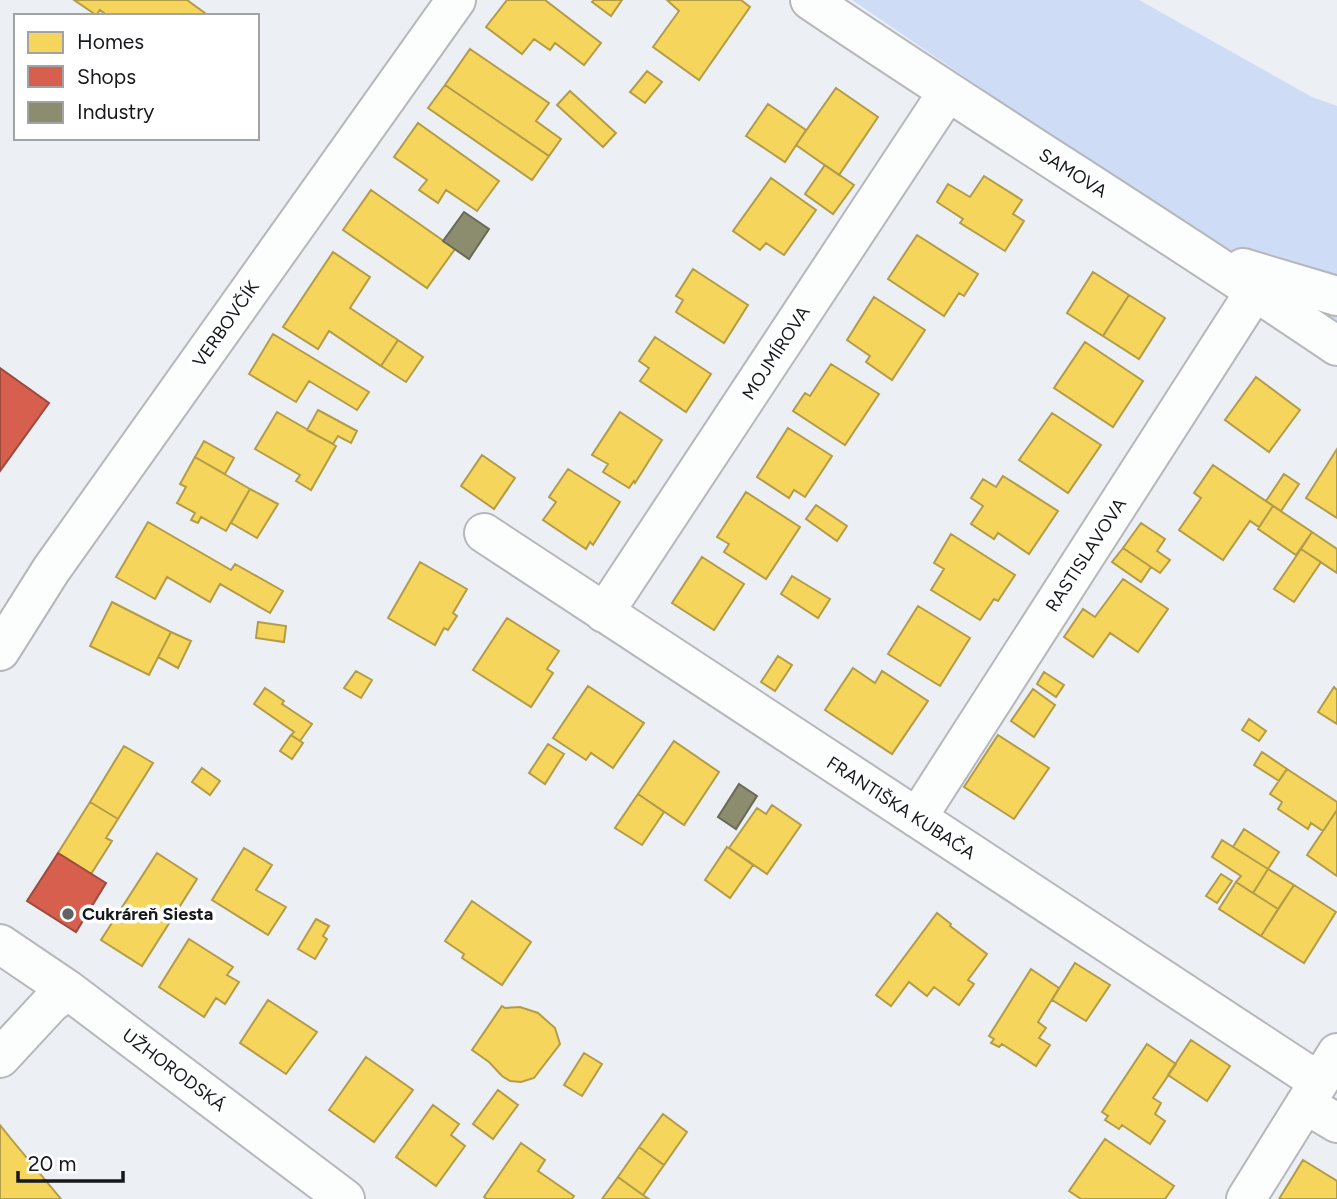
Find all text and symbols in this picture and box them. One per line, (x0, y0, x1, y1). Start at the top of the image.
legend (14, 14, 259, 140)
text: Homes (77, 29, 144, 54)
text: Shops (77, 64, 136, 89)
text: Industry (77, 99, 154, 124)
street label: SAMOVA (1035, 143, 1111, 203)
street label: VERBOVČÍK (188, 277, 264, 371)
street label: MOJMÍROVA (737, 302, 815, 404)
street label: RASTISLAVOVA (1041, 494, 1131, 616)
street label: FRANTIŠKA KUBAČA (823, 752, 979, 864)
place label: Cukráreň Siesta (82, 903, 213, 925)
marker: Cukráreň Siesta (60, 906, 76, 922)
street label: UŽHORODSKÁ (118, 1024, 230, 1116)
scale bar (18, 1140, 122, 1184)
text: 20 m (28, 1151, 76, 1176)

